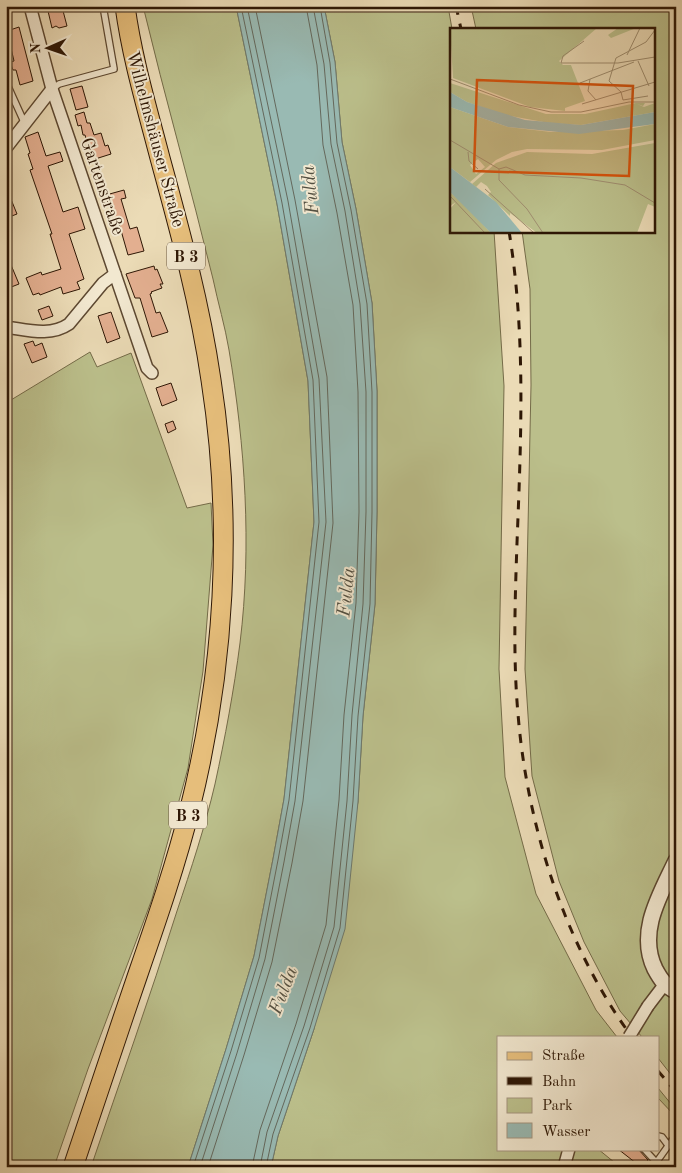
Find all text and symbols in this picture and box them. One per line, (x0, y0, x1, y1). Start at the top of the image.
north arrow (22, 22, 72, 72)
inset map (450, 28, 654, 232)
text: N (29, 43, 43, 54)
street label: Wilhelmshäuser Straße (123, 49, 187, 229)
street label: Gartenstraße (77, 135, 127, 237)
water label: Fulda (299, 164, 324, 216)
road number: B 3 (167, 242, 205, 270)
water label: Fulda (335, 567, 360, 619)
road number: B 3 (169, 802, 207, 828)
water label: Fulda (266, 964, 302, 1018)
legend (497, 1036, 660, 1150)
text: Straße (542, 1049, 585, 1064)
text: Bahn (542, 1075, 576, 1090)
text: Park (542, 1099, 573, 1114)
text: Wasser (542, 1125, 590, 1140)

